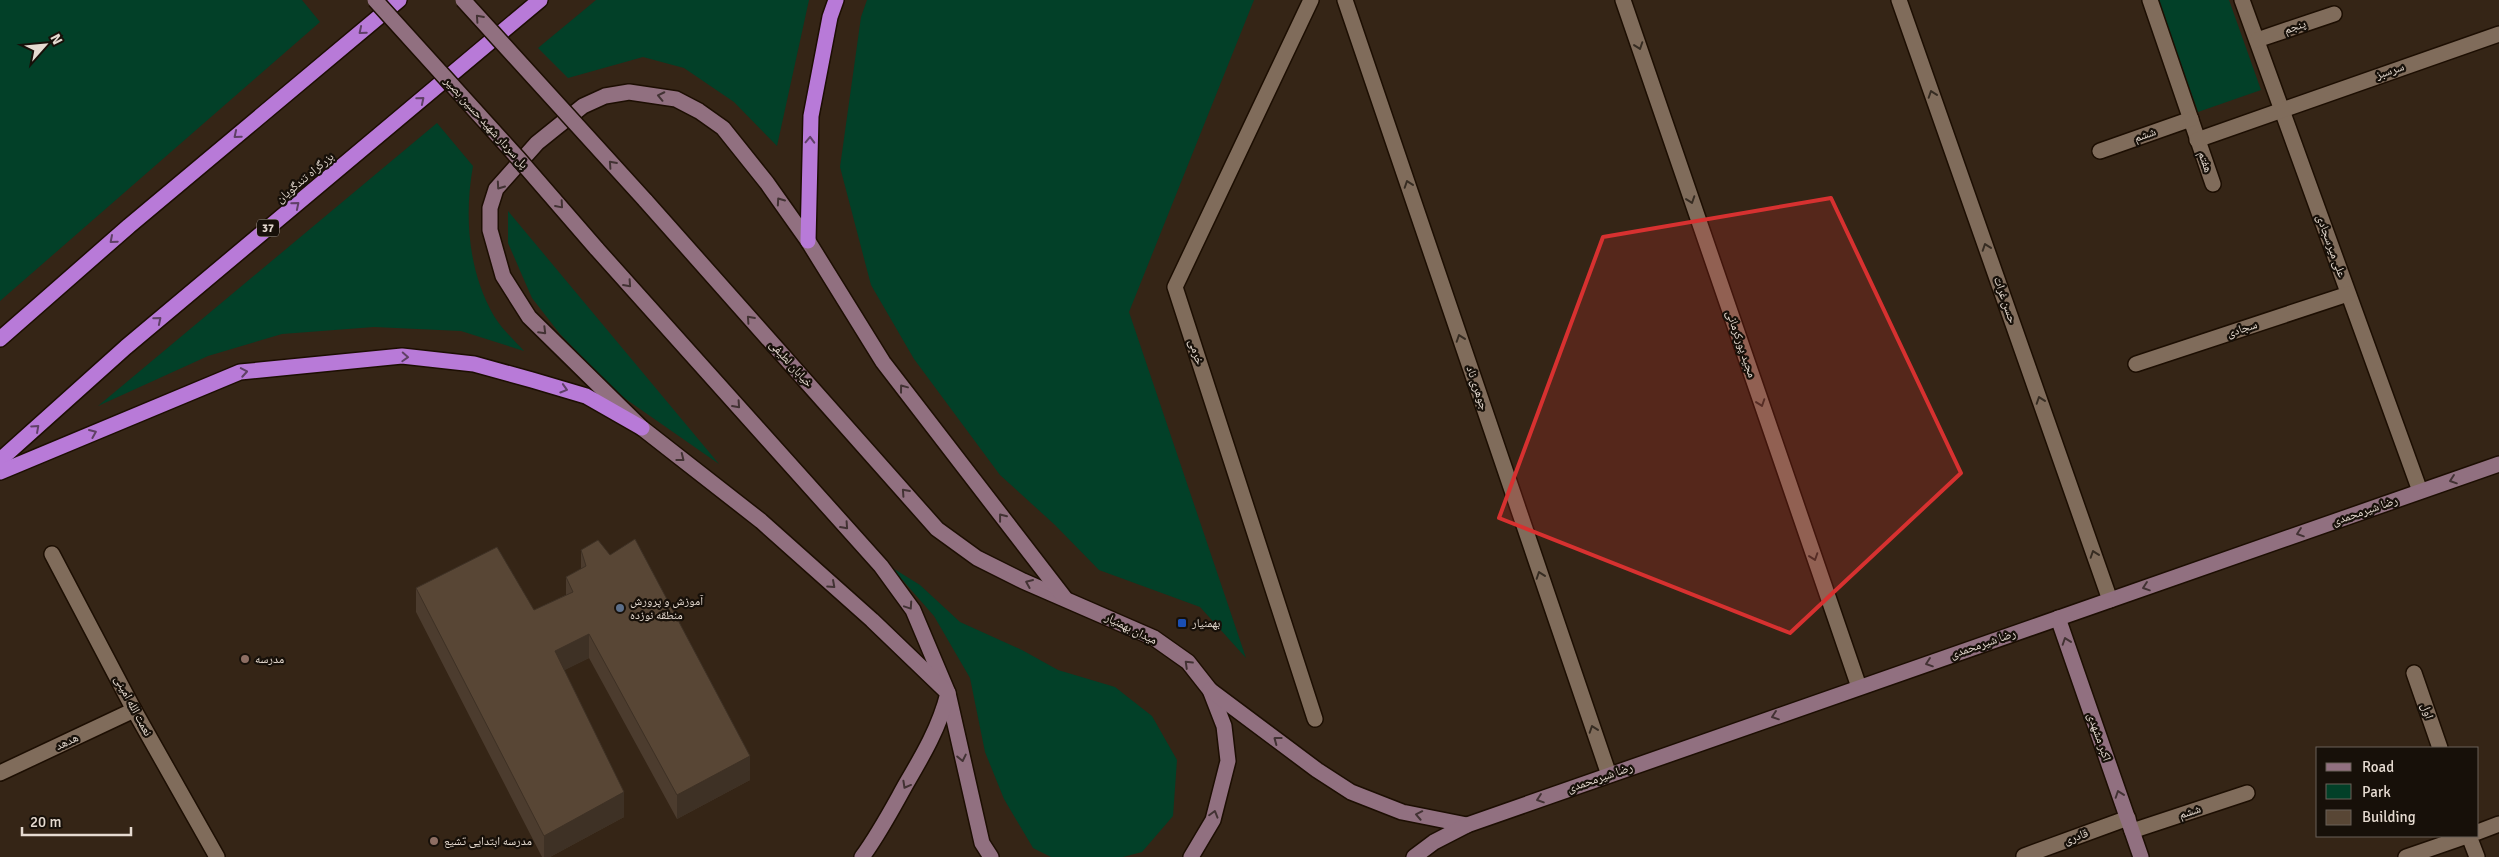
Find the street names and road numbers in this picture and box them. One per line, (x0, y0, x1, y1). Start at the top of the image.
street label: پنجم (2282, 16, 2308, 38)
street label: سرسبز (2373, 59, 2406, 83)
street label: پل سردار شهید حسین بصیر (440, 73, 531, 172)
street label: ششم (2132, 124, 2158, 146)
street label: بزرگراه تندگویان (273, 149, 337, 207)
street label: هفتم (2194, 149, 2216, 175)
street label: علی میرسجادی (2313, 212, 2349, 280)
road number: 37 (257, 220, 279, 237)
street label: حسن غرات (1990, 275, 2020, 326)
street label: مجید پورکرمانی (1722, 308, 1760, 380)
street label: سجادی (2225, 317, 2259, 341)
street label: خیابان لطیفی (766, 337, 816, 391)
street label: خرمی (1185, 337, 1207, 367)
street label: جوهری ناد (1462, 364, 1492, 412)
street label: رضا شیرمحمدی (2330, 493, 2400, 529)
street label: میدان بهمنیار (1101, 609, 1160, 648)
street label: رضا شیرمحمدی (1948, 626, 2018, 662)
street label: نعمت الله امینی (111, 673, 155, 739)
street label: اول (2417, 701, 2437, 721)
street label: اکبر مشهدی (2084, 711, 2114, 763)
street label: هدهد (53, 730, 81, 754)
street label: رضا شیرمحمدی (1565, 760, 1635, 796)
street label: ششم (2177, 801, 2203, 823)
street label: قادری (2062, 826, 2090, 848)

